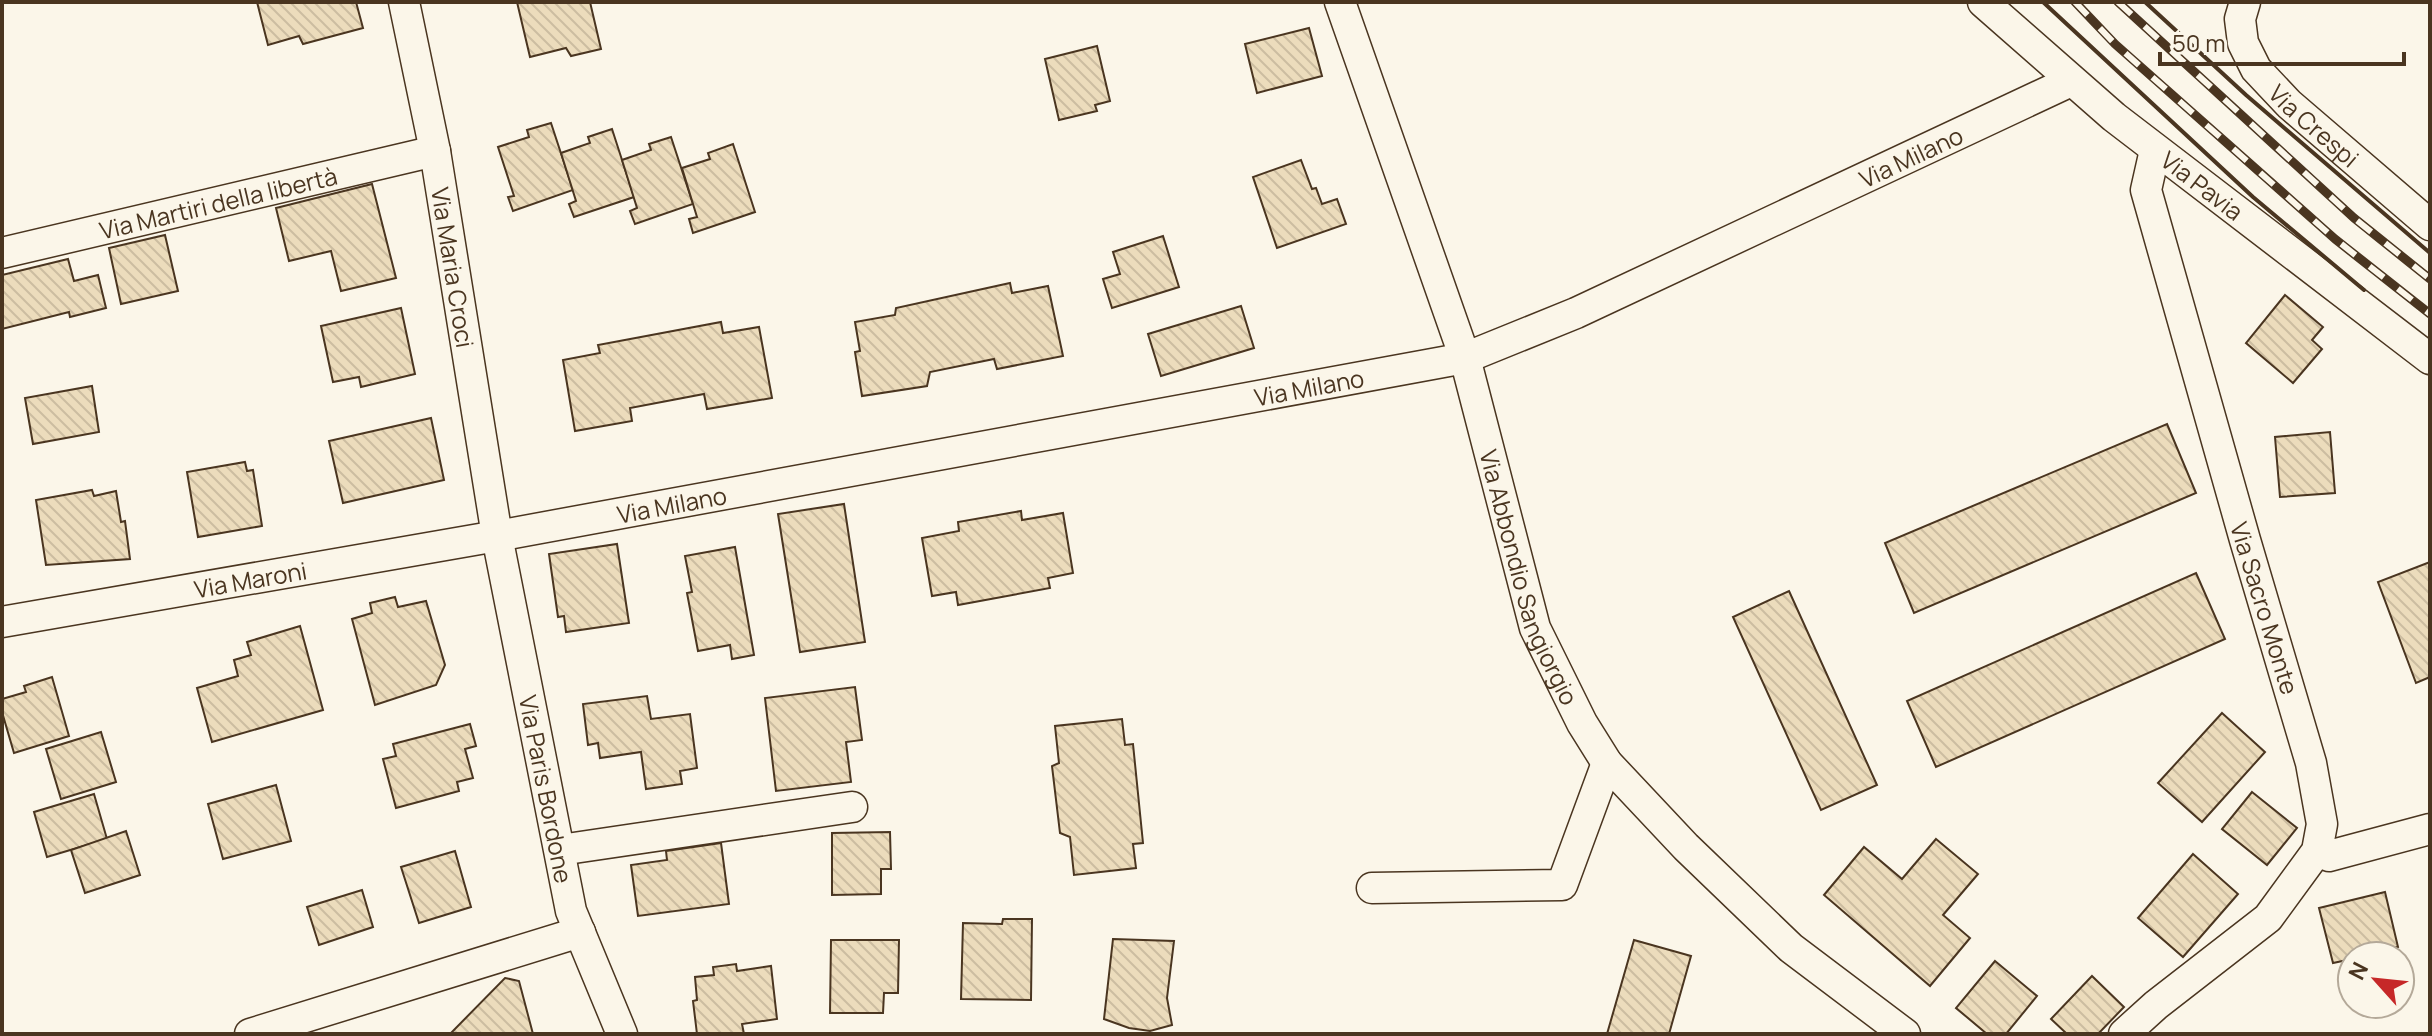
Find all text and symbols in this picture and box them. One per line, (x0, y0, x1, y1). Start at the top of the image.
scale bar (2160, 16, 2404, 66)
text: 50 m (2172, 26, 2226, 59)
street label: Via Crespi (2262, 77, 2366, 174)
street label: Via Milano (1853, 118, 1968, 195)
street label: Via Pavia (2155, 143, 2251, 227)
street label: Via Martiri della libertà (96, 158, 340, 246)
street label: Via Maria Croci (425, 185, 483, 350)
street label: Via Milano (1251, 360, 1367, 413)
street label: Via Abbondio Sangiorgio (1473, 446, 1587, 710)
street label: Via Milano (614, 478, 729, 530)
street label: Via Sacro Monte (2223, 518, 2307, 698)
street label: Via Maroni (191, 553, 309, 605)
street label: Via Paris Bordone (512, 692, 582, 886)
north arrow (2336, 940, 2416, 1020)
text: N (2341, 957, 2375, 985)

